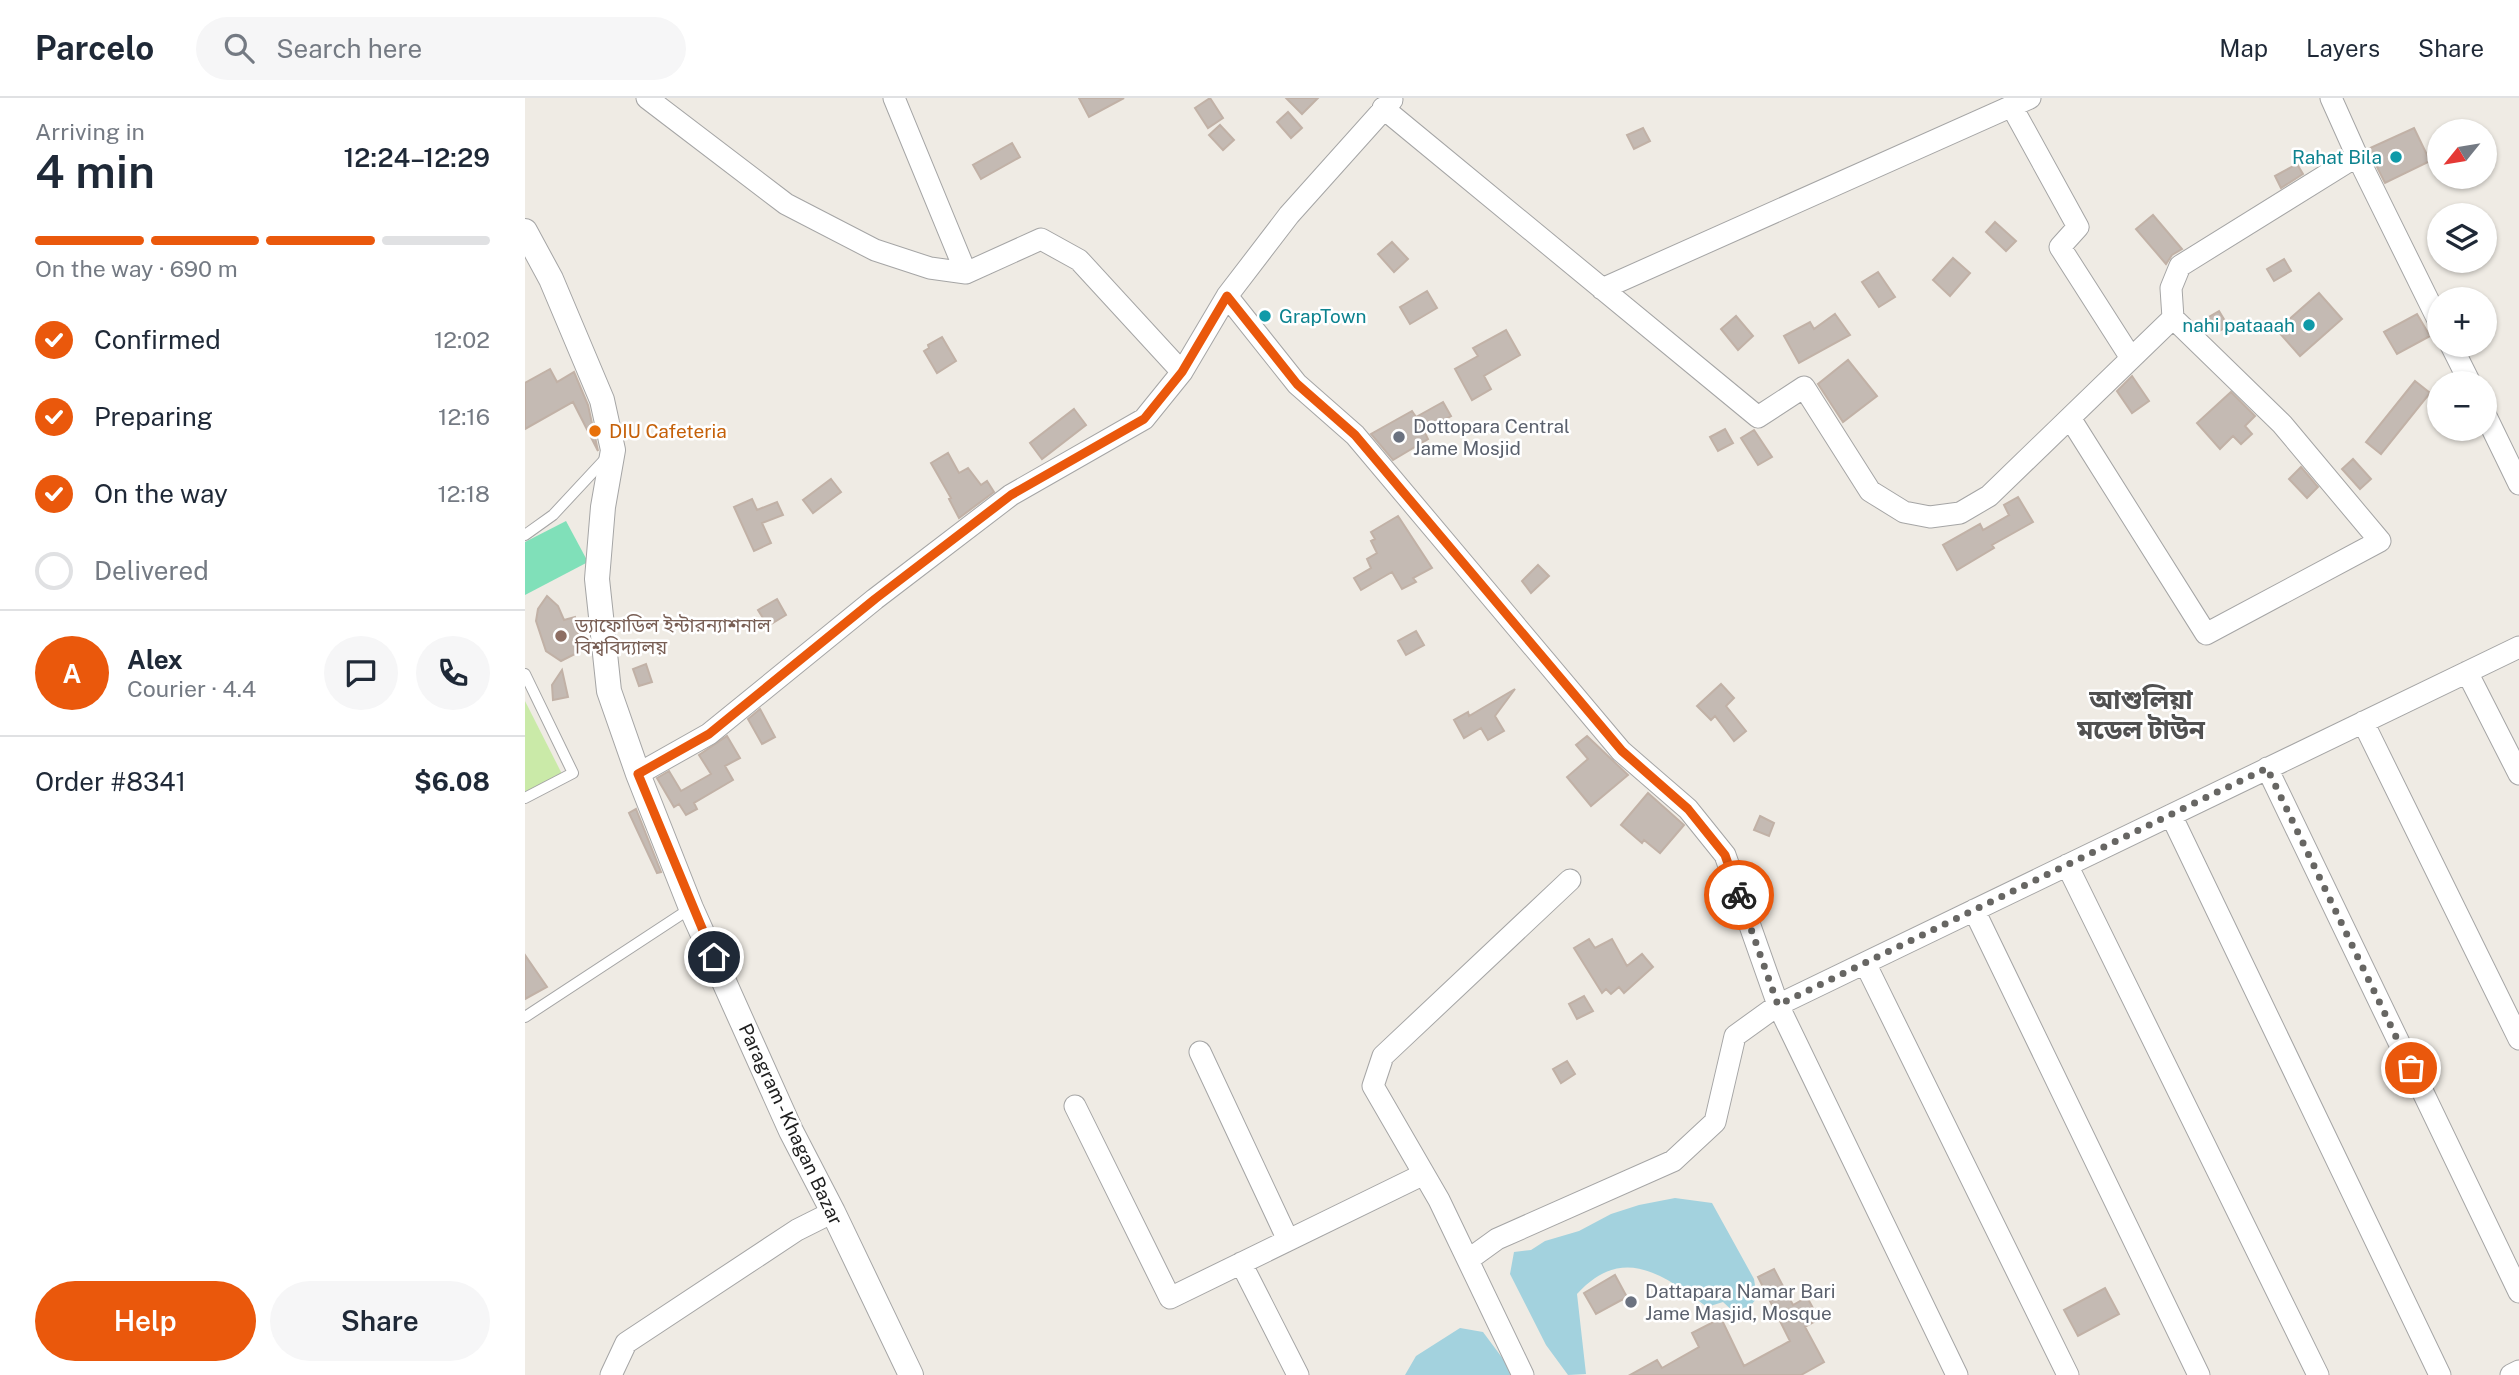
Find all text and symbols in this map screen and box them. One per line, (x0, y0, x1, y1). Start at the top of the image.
search box (196, 17, 686, 80)
text: Parcelo (35, 29, 154, 67)
icon: search (220, 29, 258, 67)
text: Search here (276, 33, 422, 64)
text: Map (2219, 34, 2268, 62)
text: Layers (2306, 34, 2380, 62)
text: Share (2418, 34, 2484, 62)
text: Arriving in (35, 118, 145, 145)
north arrow (2427, 119, 2497, 189)
map controls (2427, 119, 2497, 441)
text: 12:24–12:29 (343, 142, 490, 173)
text: 4 min (35, 144, 155, 198)
place label: Rahat Bila (2292, 146, 2382, 168)
marker: Rahat Bila (2388, 149, 2404, 165)
button: layers (2427, 203, 2497, 273)
text: On the way · 690 m (35, 255, 238, 282)
button: + (2427, 287, 2497, 357)
place label: GrapTown (1279, 305, 1366, 327)
marker: GrapTown (1257, 308, 1273, 324)
place label: nahi pataaah (2182, 314, 2295, 336)
marker: nahi pataaah (2301, 317, 2317, 333)
icon: check (35, 321, 73, 359)
text: Confirmed (94, 324, 221, 355)
text: 12:02 (434, 326, 490, 353)
button: − (2427, 371, 2497, 441)
icon: check (35, 398, 73, 436)
text: Preparing (94, 401, 213, 432)
text: 12:16 (438, 403, 490, 430)
place label: Dottopara Central Jame Mosjid (1413, 415, 1570, 459)
place label: DIU Cafeteria (609, 420, 727, 442)
marker: DIU Cafeteria (587, 423, 603, 439)
marker: Dottopara Central Jame Mosjid (1391, 429, 1407, 445)
icon: check (35, 475, 73, 513)
text: On the way (94, 478, 228, 509)
text: 12:18 (437, 480, 490, 507)
text: Delivered (94, 555, 209, 586)
place label: ড্যাফোডিল ইন্টারন্যাশনাল বিশ্ববিদ্যালয় (574, 614, 772, 658)
marker: ড্যাফোডিল ইন্টারন্যাশনাল বিশ্ববিদ্যালয় (553, 628, 569, 644)
button: chat (324, 636, 398, 710)
button: phone (416, 636, 490, 710)
text: Alex (127, 644, 183, 675)
text: A (63, 658, 81, 689)
text: Courier · 4.4 (127, 675, 256, 702)
district label: আশুলিয়া মডেল টাউন (2076, 684, 2206, 745)
text: Order #8341 (35, 766, 186, 797)
text: $6.08 (414, 766, 490, 797)
courier (1704, 860, 1774, 930)
icon: bike (1720, 876, 1758, 914)
pin (684, 927, 744, 987)
icon: home (695, 938, 733, 976)
street label: Paragram - Khagan Bazar (735, 1020, 847, 1228)
pin (2381, 1038, 2441, 1098)
icon: bag (2392, 1049, 2430, 1087)
place label: Dattapara Namar Bari Jame Masjid, Mosque (1645, 1280, 1836, 1324)
button: Help (35, 1281, 256, 1361)
button: Share (270, 1281, 490, 1361)
marker: Dattapara Namar Bari Jame Masjid, Mosque (1623, 1294, 1639, 1310)

